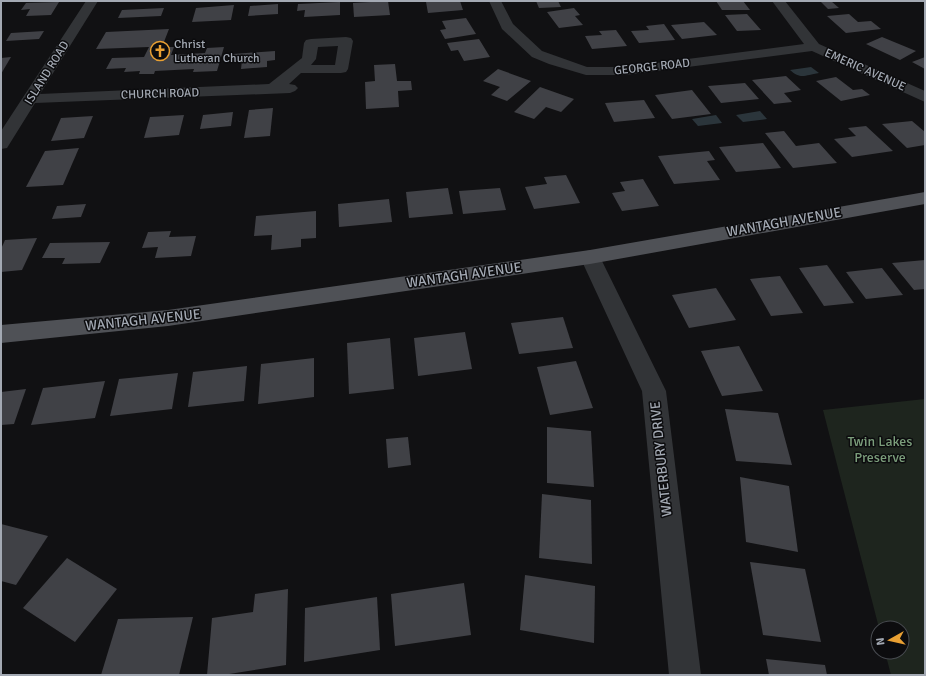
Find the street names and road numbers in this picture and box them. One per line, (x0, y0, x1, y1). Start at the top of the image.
street label: ISLAND ROAD (22, 38, 73, 108)
street label: EMERIC AVENUE (822, 45, 908, 95)
street label: GEORGE ROAD (613, 56, 691, 78)
street label: CHURCH ROAD (121, 85, 200, 103)
street label: WANTAGH AVENUE (725, 204, 843, 240)
street label: WANTAGH AVENUE (405, 258, 523, 291)
street label: WANTAGH AVENUE (84, 305, 202, 335)
street label: WATERBURY DRIVE (646, 400, 676, 518)

